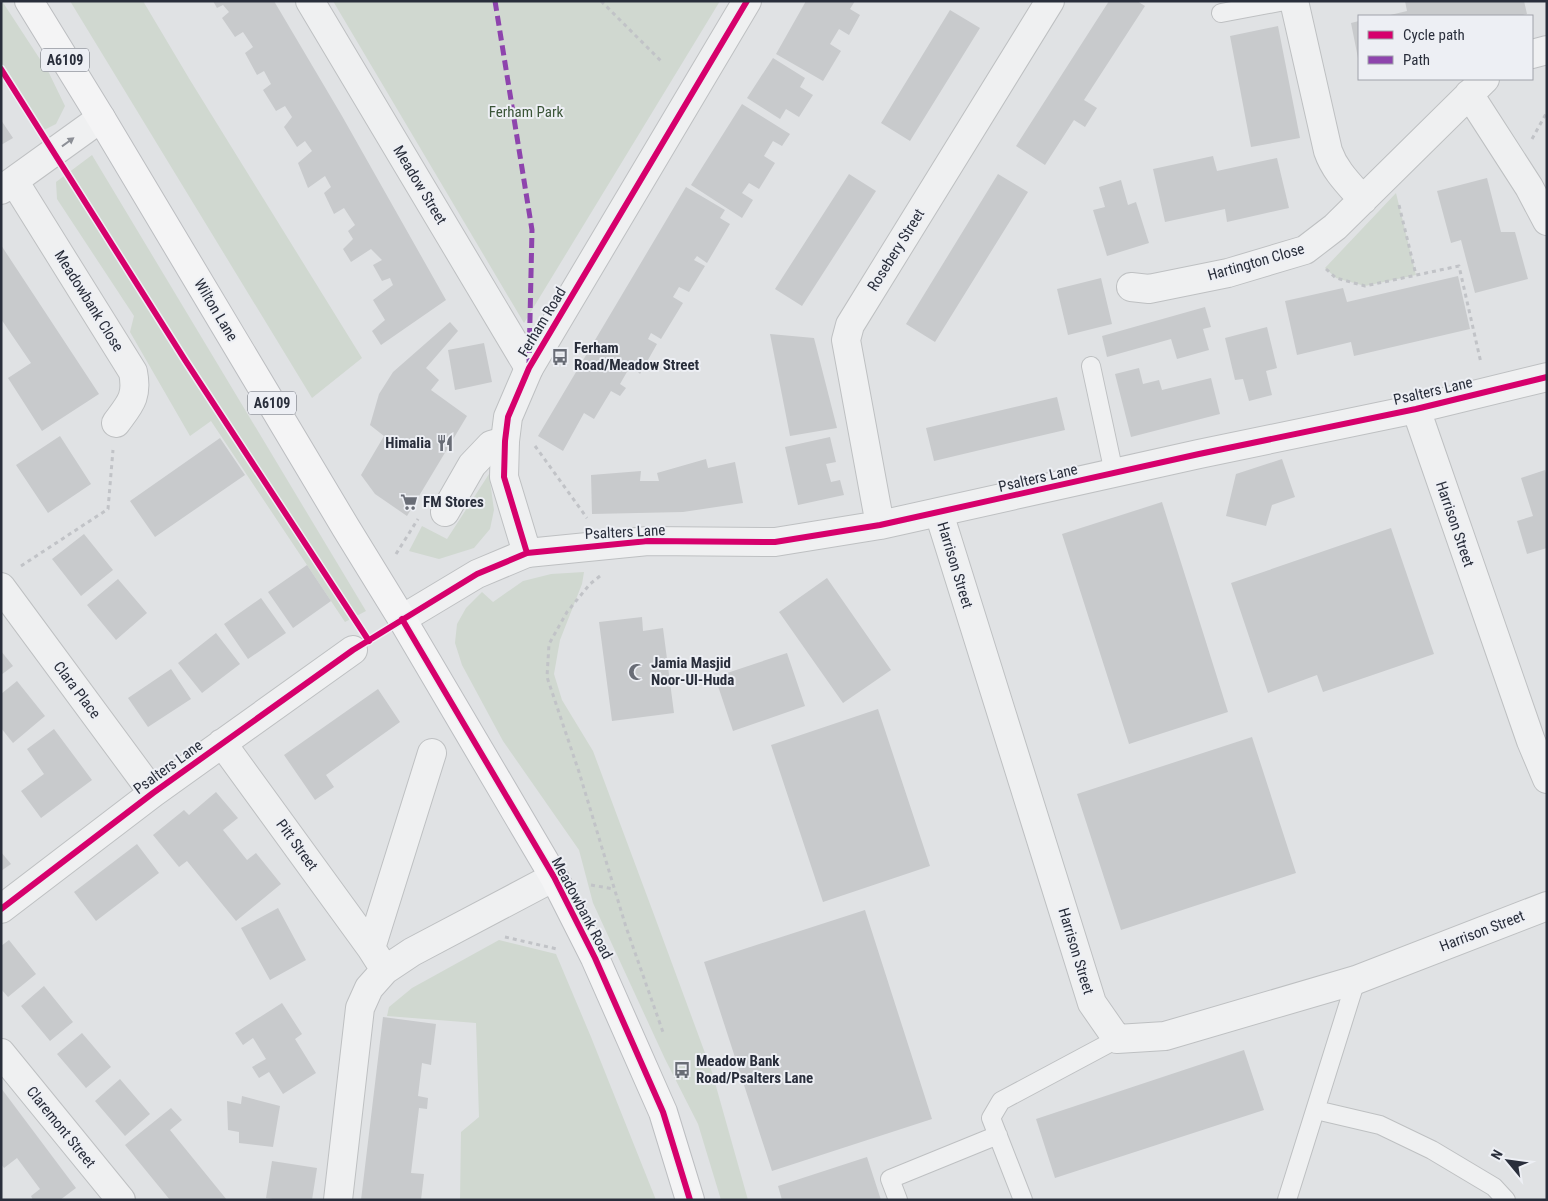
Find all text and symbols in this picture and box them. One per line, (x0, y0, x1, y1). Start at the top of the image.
legend (1358, 15, 1533, 80)
text: Cycle path (1403, 26, 1465, 44)
road number: A6109 (41, 48, 89, 72)
text: Path (1403, 51, 1430, 69)
park label: Ferham Park (489, 103, 564, 121)
one-way arrow (61, 137, 75, 147)
street label: Meadow Street (389, 142, 451, 228)
street label: Rosebery Street (864, 206, 928, 294)
street label: Hartington Close (1206, 240, 1306, 284)
street label: Meadowbank Close (51, 247, 127, 355)
street label: Wilton Lane (190, 276, 242, 344)
street label: Ferham Road (514, 284, 570, 360)
place label: Ferham Road/Meadow Street (574, 339, 700, 374)
bus stop icon: Ferham Road/Meadow Street (550, 347, 570, 367)
street label: Psalters Lane (1392, 373, 1474, 409)
road number: A6109 (248, 392, 296, 414)
restaurant icon: Himalia (435, 433, 455, 453)
place label: Himalia (385, 434, 431, 452)
street label: Psalters Lane (997, 460, 1079, 496)
street label: Harrison Street (1432, 479, 1478, 569)
supermarket icon: FM Stores (399, 492, 419, 512)
place label: FM Stores (423, 493, 484, 511)
street label: Harrison Street (933, 520, 977, 610)
street label: Psalters Lane (584, 521, 666, 543)
place label: Jamia Masjid Noor-Ul-Huda (651, 654, 734, 689)
street label: Clara Place (50, 658, 104, 722)
mosque icon: Jamia Masjid Noor-Ul-Huda (627, 662, 647, 682)
street label: Psalters Lane (130, 736, 206, 798)
street label: Pitt Street (272, 816, 322, 874)
street label: Meadowbank Road (548, 854, 616, 962)
street label: Harrison Street (1054, 906, 1098, 996)
street label: Harrison Street (1437, 907, 1527, 955)
place label: Meadow Bank Road/Psalters Lane (696, 1052, 813, 1087)
bus stop icon: Meadow Bank Road/Psalters Lane (672, 1060, 692, 1080)
street label: Claremont Street (23, 1083, 99, 1171)
north arrow (1483, 1136, 1533, 1186)
text: N (1488, 1147, 1506, 1162)

